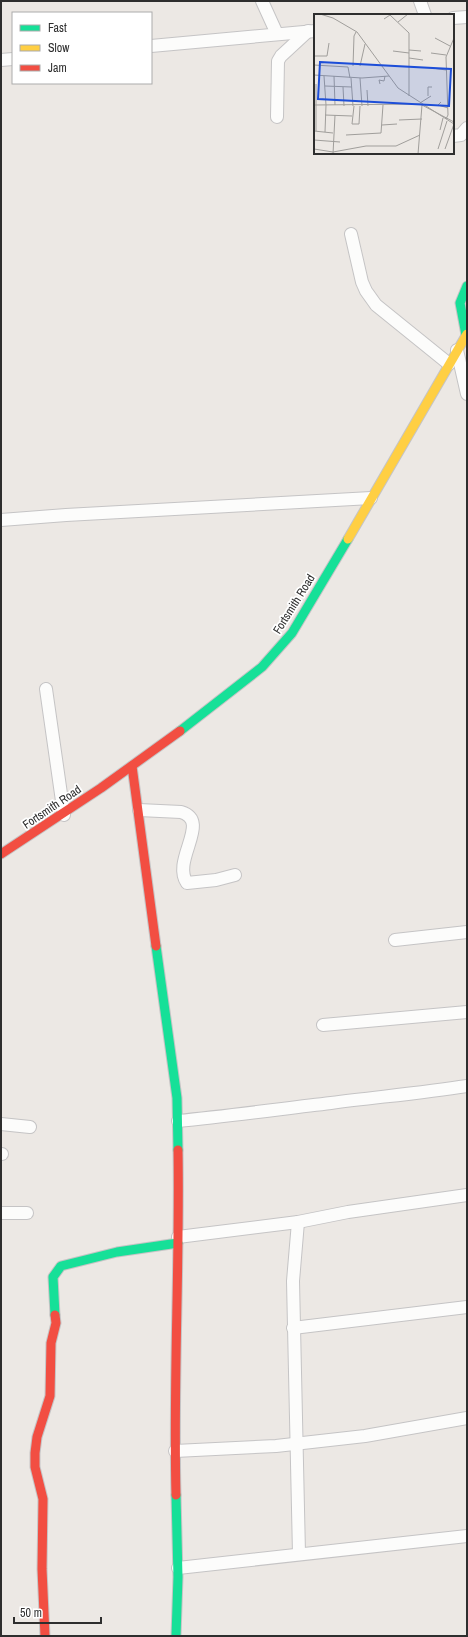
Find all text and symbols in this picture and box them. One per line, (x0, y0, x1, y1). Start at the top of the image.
legend (12, 12, 152, 84)
inset map (314, 14, 454, 154)
text: Fast (48, 20, 67, 36)
text: Slow (48, 40, 70, 56)
text: Jam (48, 60, 67, 76)
street label: Fortsmith Road (269, 571, 319, 637)
street label: Fortsmith Road (20, 782, 84, 832)
scale bar (14, 1599, 101, 1625)
text: 50 m (20, 1605, 42, 1621)

